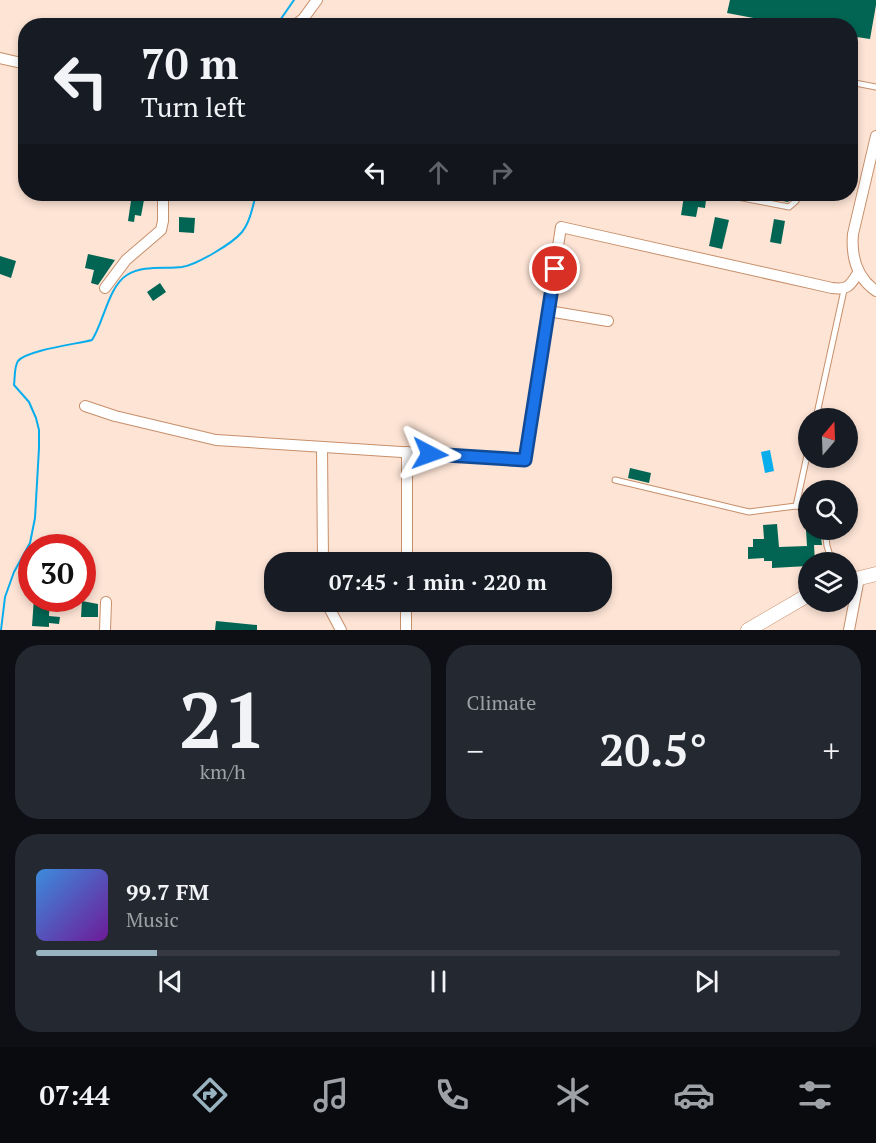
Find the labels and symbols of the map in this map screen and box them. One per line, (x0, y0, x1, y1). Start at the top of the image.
pin (529, 243, 580, 294)
north arrow (798, 408, 858, 468)
position arrow (398, 422, 462, 486)
speed limit sign: 30 (18, 534, 96, 612)

